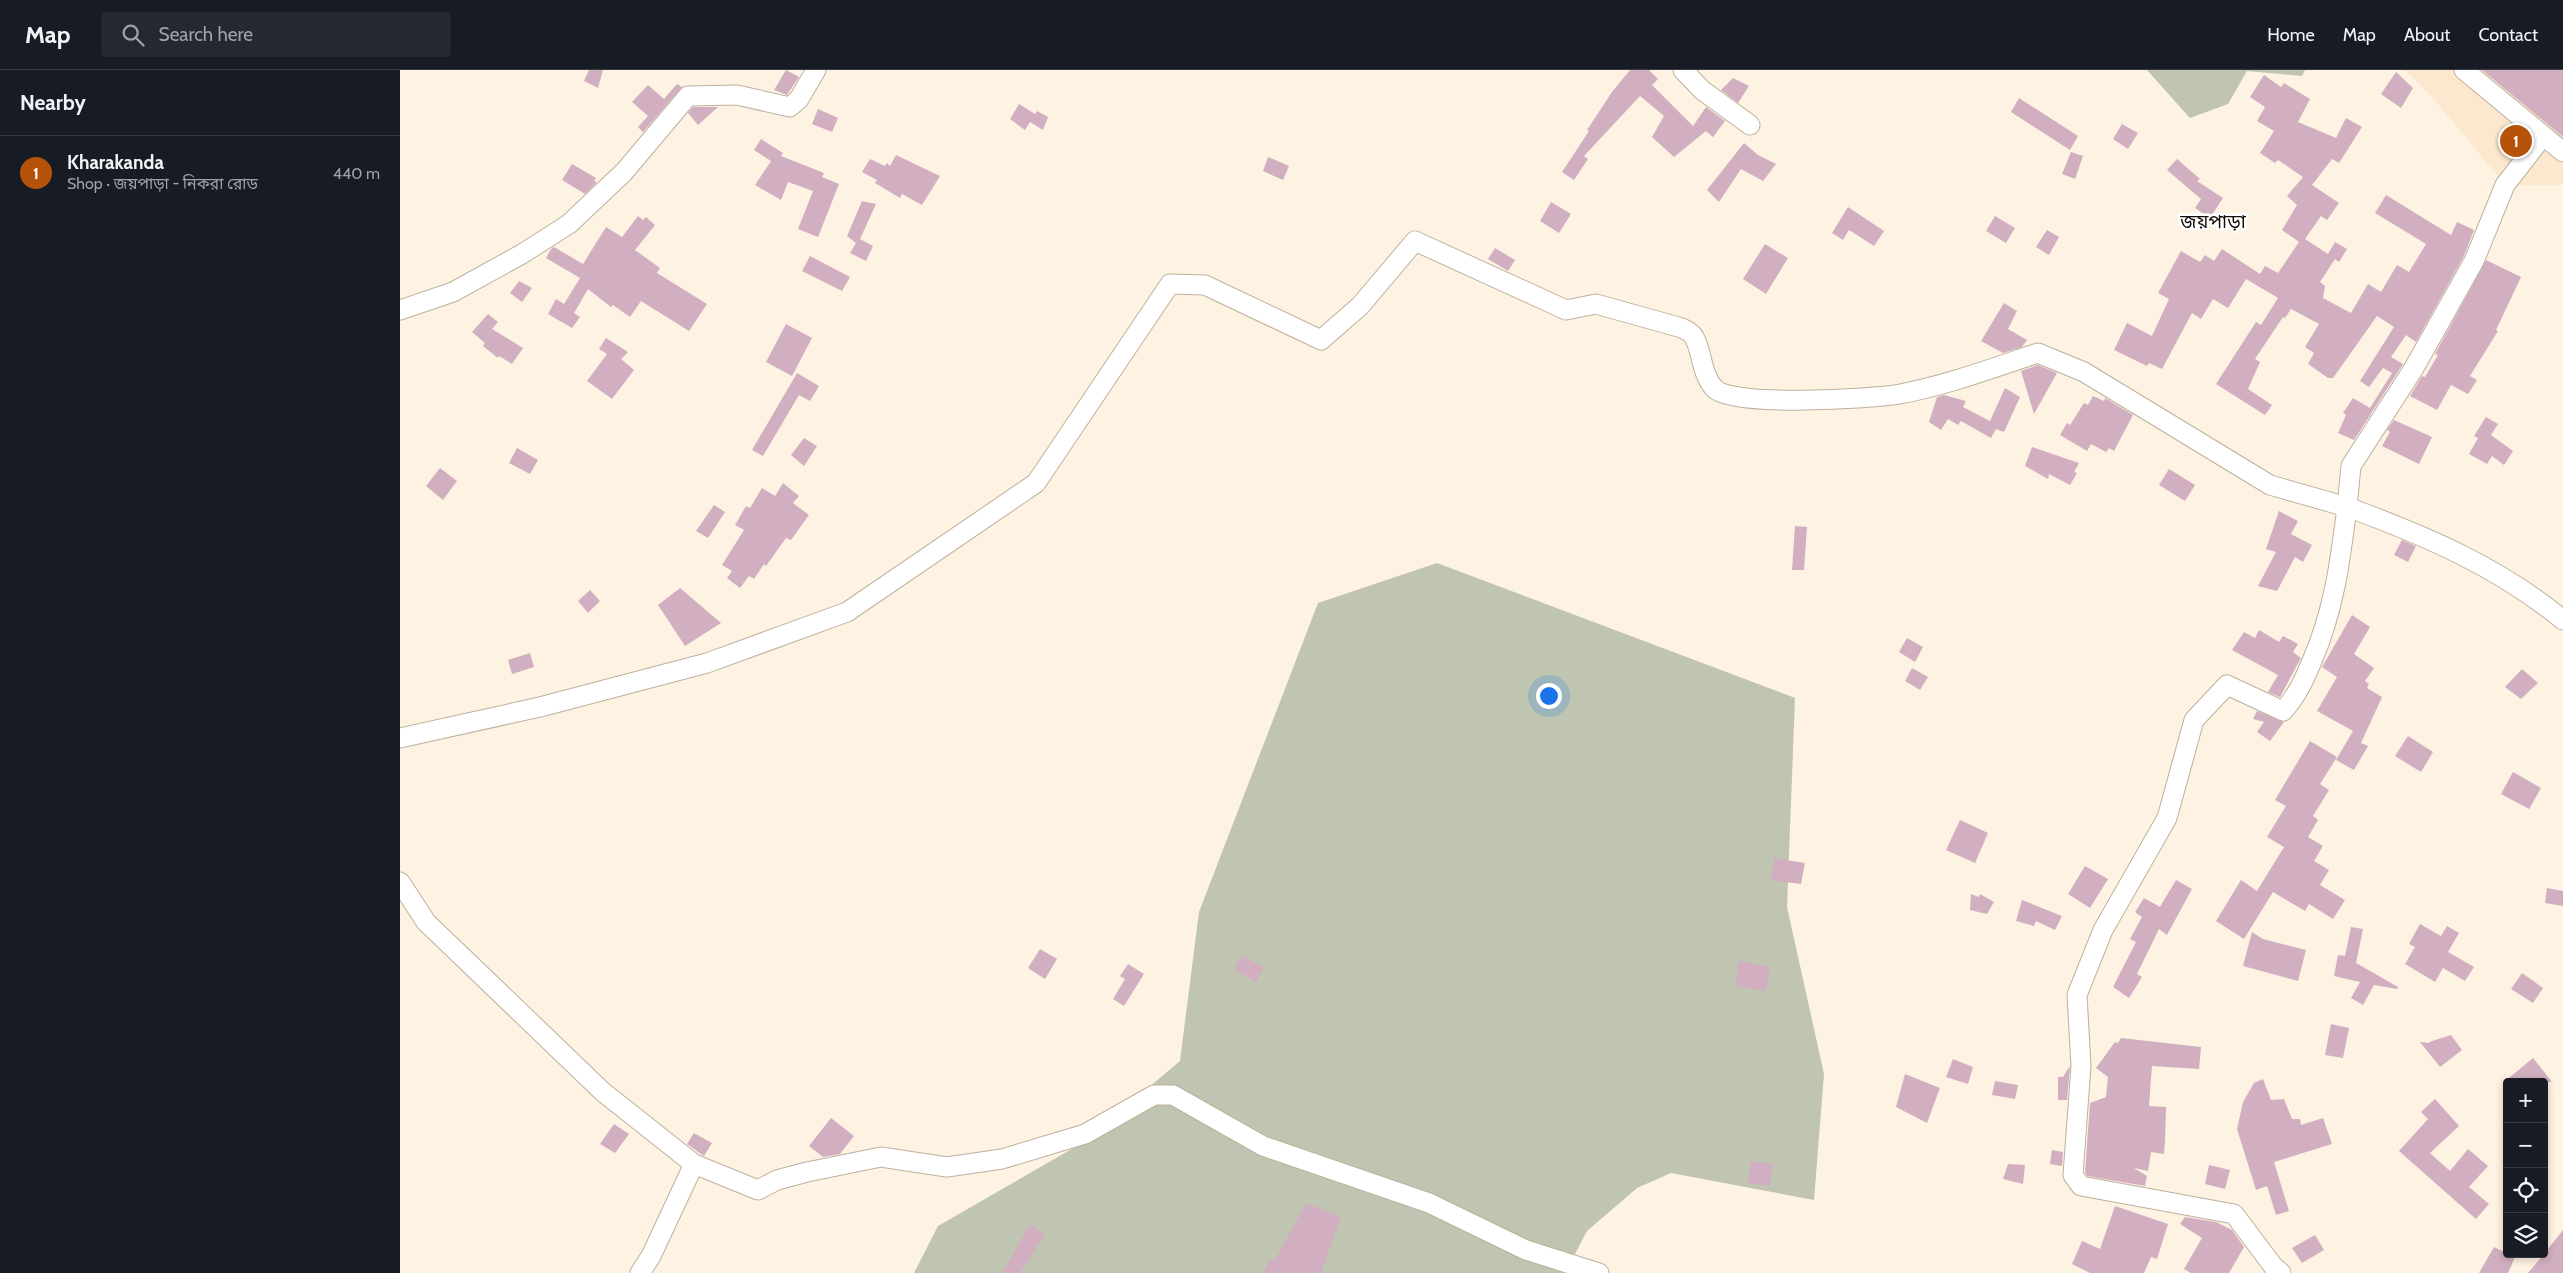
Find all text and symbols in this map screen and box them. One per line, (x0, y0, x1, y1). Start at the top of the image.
search box (101, 12, 451, 57)
text: Map (25, 20, 71, 49)
icon: search (119, 21, 147, 49)
text: Search here (159, 23, 253, 46)
text: Home (2267, 24, 2315, 46)
text: Map (2343, 24, 2376, 46)
text: About (2404, 24, 2450, 46)
text: Contact (2478, 24, 2538, 46)
text: Nearby (20, 90, 86, 115)
pin: 1 (2500, 122, 2532, 160)
text: Kharakanda (67, 151, 164, 174)
text: 1 (33, 164, 39, 183)
text: 440 m (333, 164, 380, 183)
text: Shop · জয়পাড়া - নিকরা রোড (67, 174, 258, 193)
district label: জয়পাড়া (2179, 210, 2247, 233)
your location (1536, 683, 1562, 709)
map controls (2503, 1078, 2548, 1258)
button: + (2503, 1078, 2548, 1123)
button: − (2503, 1123, 2548, 1168)
button: locate (2503, 1168, 2548, 1213)
button: layers (2503, 1213, 2548, 1258)

